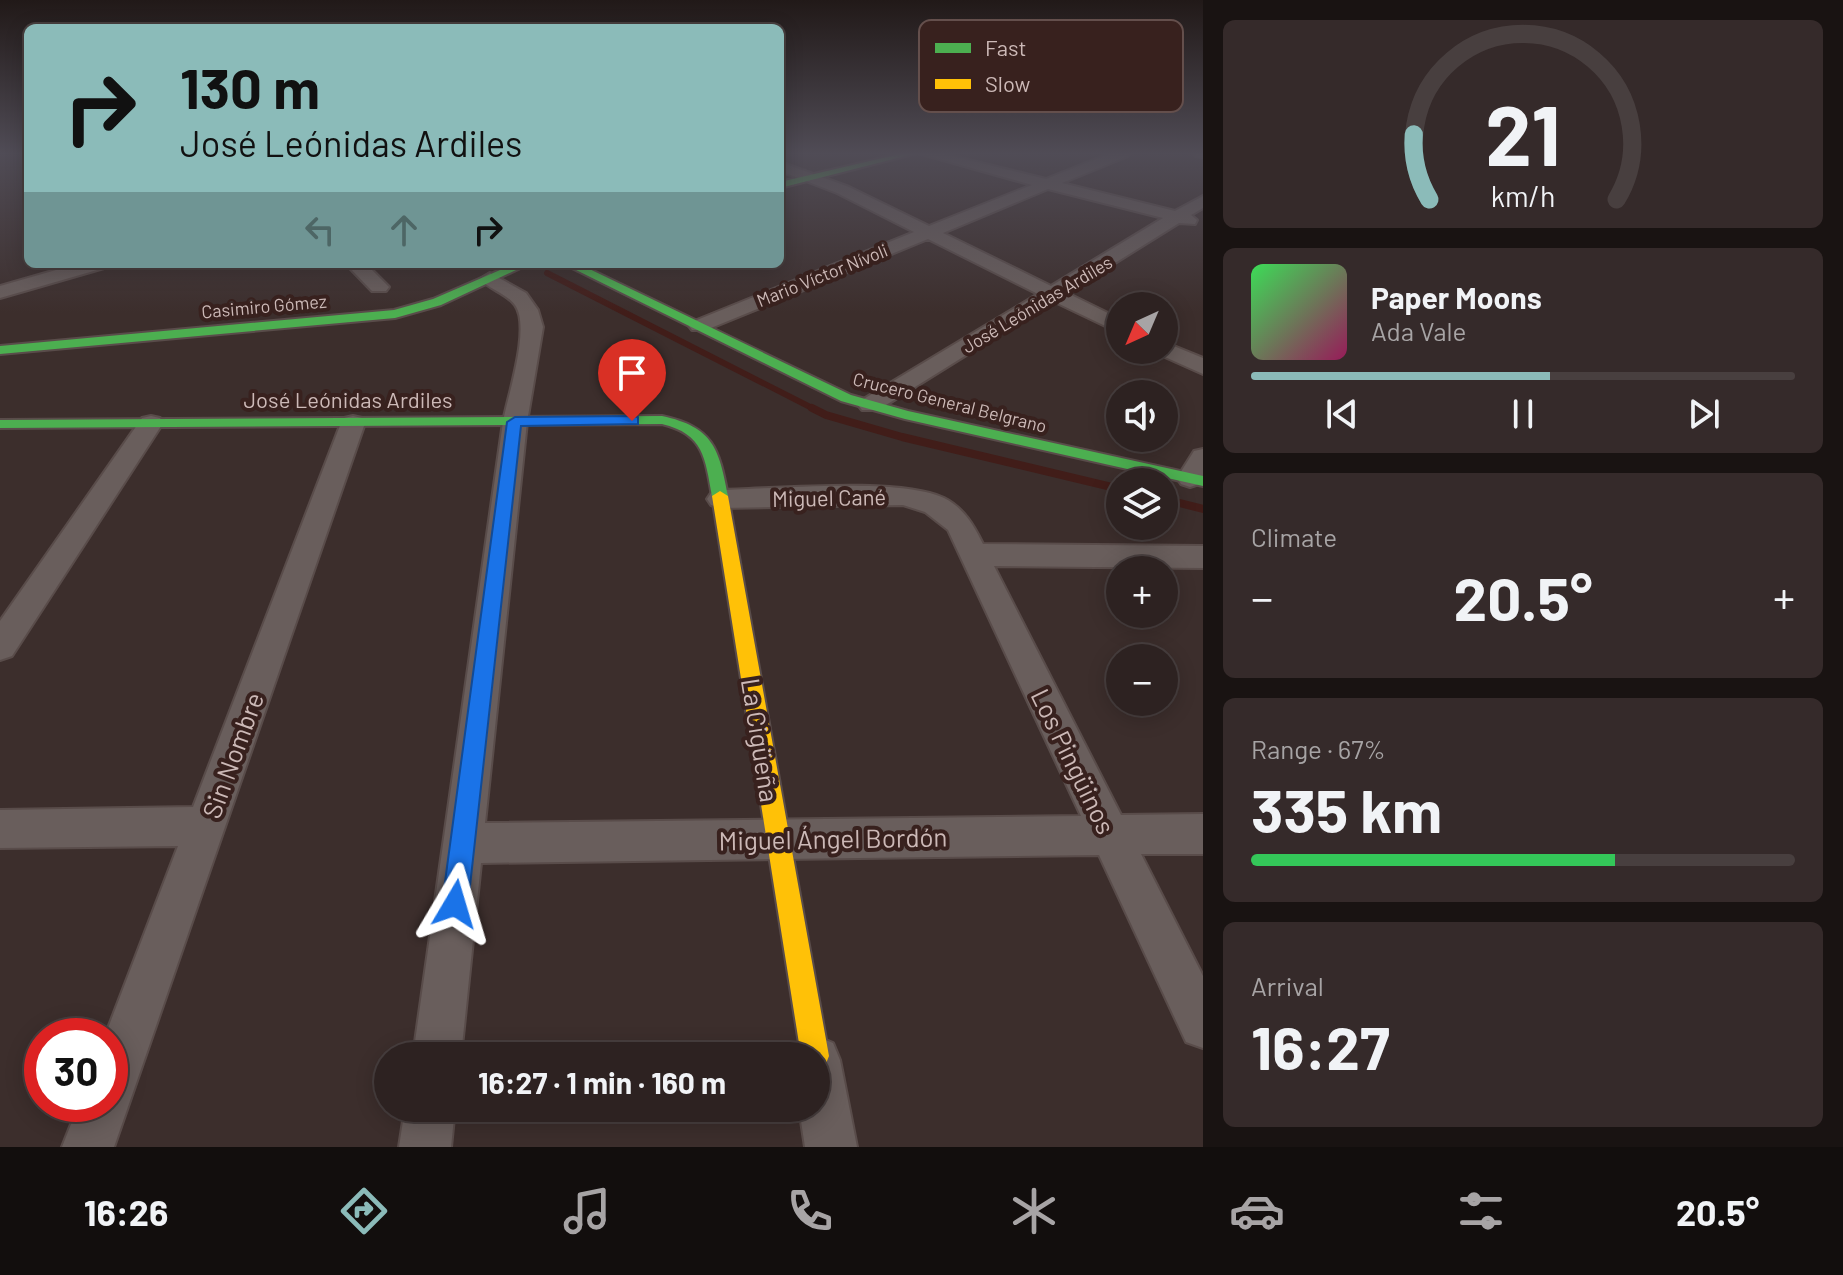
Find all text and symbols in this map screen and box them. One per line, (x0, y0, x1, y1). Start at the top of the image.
legend (919, 20, 1183, 112)
text: Fast (985, 34, 1027, 60)
text: 130 m (180, 53, 320, 120)
icon: right (48, 56, 152, 160)
text: Slow (985, 70, 1030, 96)
text: 21 (1485, 83, 1561, 183)
text: José Leónidas Ardiles (180, 121, 522, 164)
text: km/h (1491, 178, 1555, 213)
icon: left (298, 208, 342, 252)
icon: ahead (382, 208, 426, 252)
icon: right (466, 208, 510, 252)
street label: Mario Víctor Nívoli (753, 239, 891, 311)
street label: José Leónidas Ardiles (958, 251, 1116, 357)
text: Paper Moons (1371, 279, 1542, 315)
street label: Casimiro Gómez (200, 290, 328, 322)
north arrow (1106, 292, 1178, 364)
map controls (1106, 292, 1178, 716)
text: Ada Vale (1371, 315, 1466, 346)
pin (598, 339, 666, 421)
icon: arrive (610, 351, 654, 395)
street label: Crucero General Belgrano (851, 367, 1049, 437)
button: sound (1106, 380, 1178, 452)
street label: José Leónidas Ardiles (243, 386, 453, 412)
icon: previous (1320, 392, 1364, 436)
icon: pause (1501, 392, 1545, 436)
icon: next (1682, 392, 1726, 436)
button: layers (1106, 468, 1178, 540)
street label: Miguel Cané (772, 483, 886, 511)
text: Climate (1251, 521, 1337, 552)
button: + (1106, 556, 1178, 628)
text: 20.5° (1454, 561, 1592, 633)
text: − (1251, 570, 1273, 623)
text: + (1773, 570, 1795, 623)
button: − (1106, 644, 1178, 716)
street label: La Cigüeña (736, 676, 786, 804)
street label: Los Pingüinos (1025, 683, 1123, 839)
street label: Sin Nombre (195, 688, 269, 822)
text: Range · 67% (1251, 733, 1386, 764)
text: 335 km (1251, 773, 1442, 845)
street label: Miguel Ángel Bordón (718, 821, 948, 855)
position arrow (413, 862, 497, 946)
text: Arrival (1251, 970, 1324, 1001)
text: 16:27 (1251, 1010, 1390, 1082)
speed limit sign: 30 (24, 1018, 128, 1122)
text: 16:27 · 1 min · 160 m (478, 1064, 726, 1100)
icon: directions (336, 1183, 392, 1239)
icon: music (559, 1183, 615, 1239)
icon: phone (782, 1183, 838, 1239)
icon: climate (1006, 1183, 1062, 1239)
icon: car (1229, 1183, 1285, 1239)
icon: filters (1453, 1183, 1509, 1239)
text: 16:26 (84, 1190, 168, 1233)
text: 20.5° (1676, 1190, 1759, 1233)

